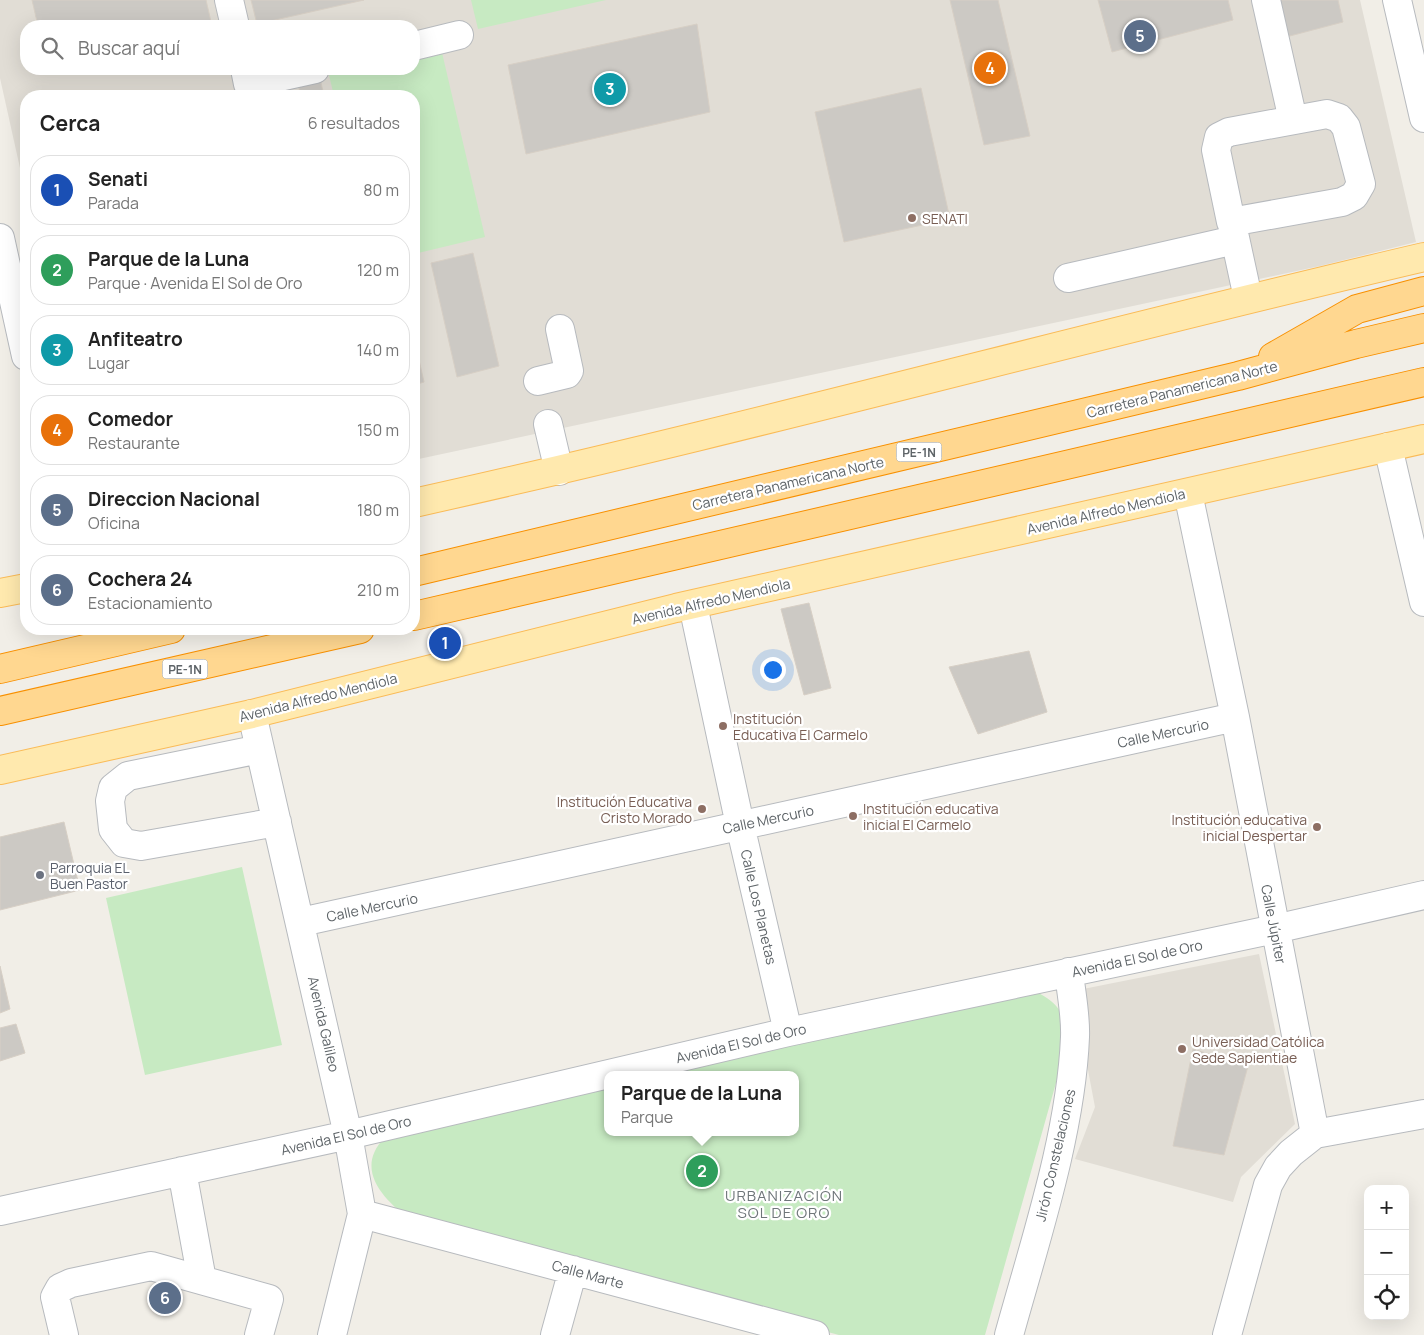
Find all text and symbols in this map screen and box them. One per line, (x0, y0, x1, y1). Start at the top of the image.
pin: 5 (1124, 17, 1156, 55)
search box (20, 20, 420, 75)
icon: search (38, 34, 66, 62)
text: Buscar aquí (78, 35, 180, 61)
pin: 4 (974, 49, 1006, 87)
pin: 3 (594, 70, 626, 108)
text: Cerca (40, 109, 100, 137)
text: 6 resultados (308, 112, 400, 134)
text: Senati (88, 166, 148, 192)
text: 1 (53, 179, 61, 201)
text: 80 m (363, 179, 399, 201)
text: Parada (88, 192, 139, 214)
place label: SENATI (922, 209, 968, 228)
marker: SENATI (906, 212, 918, 224)
text: Parque de la Luna (88, 246, 249, 272)
text: 2 (52, 259, 62, 281)
text: 120 m (357, 259, 399, 281)
text: Parque · Avenida El Sol de Oro (88, 272, 303, 294)
text: Anfiteatro (88, 326, 183, 352)
text: 3 (52, 339, 62, 361)
text: 140 m (357, 339, 399, 361)
text: Lugar (88, 352, 130, 374)
street label: Carretera Panamericana Norte (1085, 356, 1279, 422)
text: Comedor (88, 406, 173, 432)
text: 4 (52, 419, 62, 441)
text: 150 m (357, 419, 399, 441)
text: Restaurante (88, 432, 180, 454)
road number: PE-1N (896, 442, 942, 462)
street label: Carretera Panamericana Norte (690, 452, 886, 514)
street label: Avenida Alfredo Mendiola (1025, 484, 1187, 538)
text: Direccion Nacional (88, 486, 260, 512)
text: 5 (52, 499, 62, 521)
text: 180 m (357, 499, 399, 521)
text: Oficina (88, 512, 140, 534)
text: Cochera 24 (88, 566, 193, 592)
street label: Avenida Alfredo Mendiola (630, 574, 792, 628)
text: 6 (52, 579, 62, 601)
text: 210 m (357, 579, 399, 601)
text: Estacionamiento (88, 592, 213, 614)
pin: 1 (429, 624, 461, 662)
your location (760, 657, 786, 683)
road number: PE-1N (162, 660, 208, 679)
street label: Avenida Alfredo Mendiola (237, 668, 399, 726)
place label: Institución Educativa El Carmelo (733, 709, 868, 744)
street label: Calle Mercurio (1116, 714, 1210, 752)
marker: Institución Educativa El Carmelo (717, 720, 729, 732)
place label: Institución Educativa Cristo Morado (557, 792, 692, 827)
place label: Institución educativa inicial El Carmelo (863, 799, 999, 834)
street label: Calle Mercurio (721, 800, 815, 838)
marker: Institución Educativa Cristo Morado (696, 803, 708, 815)
marker: Institución educativa inicial El Carmelo (847, 810, 859, 822)
place label: Institución educativa inicial Despertar (1171, 810, 1307, 845)
marker: Institución educativa inicial Despertar (1311, 821, 1323, 833)
street label: Calle Los Planetas (737, 848, 781, 966)
place label: Parroquia EL Buen Pastor (50, 858, 130, 893)
marker: Parroquia EL Buen Pastor (34, 869, 46, 881)
street label: Calle Júpiter (1257, 883, 1291, 965)
street label: Calle Mercurio (325, 888, 419, 926)
street label: Avenida El Sol de Oro (1070, 935, 1204, 981)
street label: Avenida Galileo (304, 974, 344, 1074)
street label: Avenida El Sol de Oro (674, 1019, 808, 1067)
place label: Universidad Católica Sede Sapientiae (1192, 1032, 1324, 1067)
marker: Universidad Católica Sede Sapientiae (1176, 1043, 1188, 1055)
popup (604, 1071, 799, 1136)
text: Parque de la Luna (621, 1080, 782, 1106)
street label: Jirón Constelaciones (1031, 1087, 1079, 1223)
text: Parque (621, 1106, 673, 1128)
street label: Avenida El Sol de Oro (279, 1111, 413, 1159)
pin: 2 (686, 1152, 718, 1190)
district label: URBANIZACIÓN SOL DE ORO (725, 1185, 843, 1223)
map controls (1364, 1185, 1409, 1320)
button: + (1364, 1185, 1409, 1230)
button: − (1364, 1230, 1409, 1275)
street label: Calle Marte (550, 1255, 626, 1293)
button: locate (1364, 1275, 1409, 1320)
pin: 6 (149, 1279, 181, 1317)

